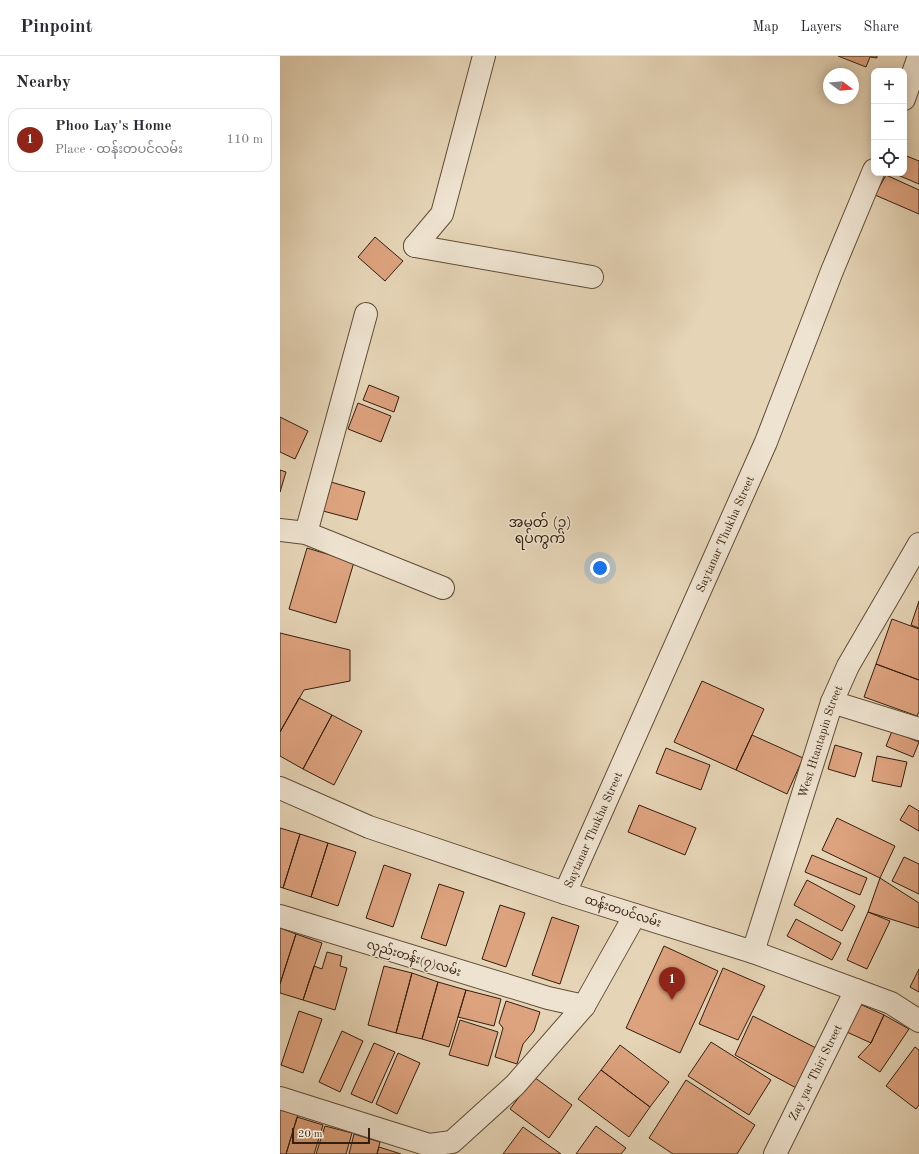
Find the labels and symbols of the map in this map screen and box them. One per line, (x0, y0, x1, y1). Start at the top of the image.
north arrow (823, 68, 859, 104)
street label: Saytanar Thukha Street (695, 474, 757, 594)
district label: အမှတ် (၃) ရပ်ကွက် (508, 512, 572, 550)
your location (590, 558, 610, 578)
street label: West Htantapin Street (797, 684, 846, 799)
street label: Saytanar Thukha Street (563, 770, 625, 890)
street label: ထန်းတပင်လမ်း (582, 890, 664, 933)
street label: လှည်းတန်း(၇)လမ်း (364, 935, 463, 982)
pin: 1 (659, 967, 685, 1000)
street label: Zay yar Thiri Street (788, 1023, 845, 1123)
scale bar (292, 1126, 370, 1145)

